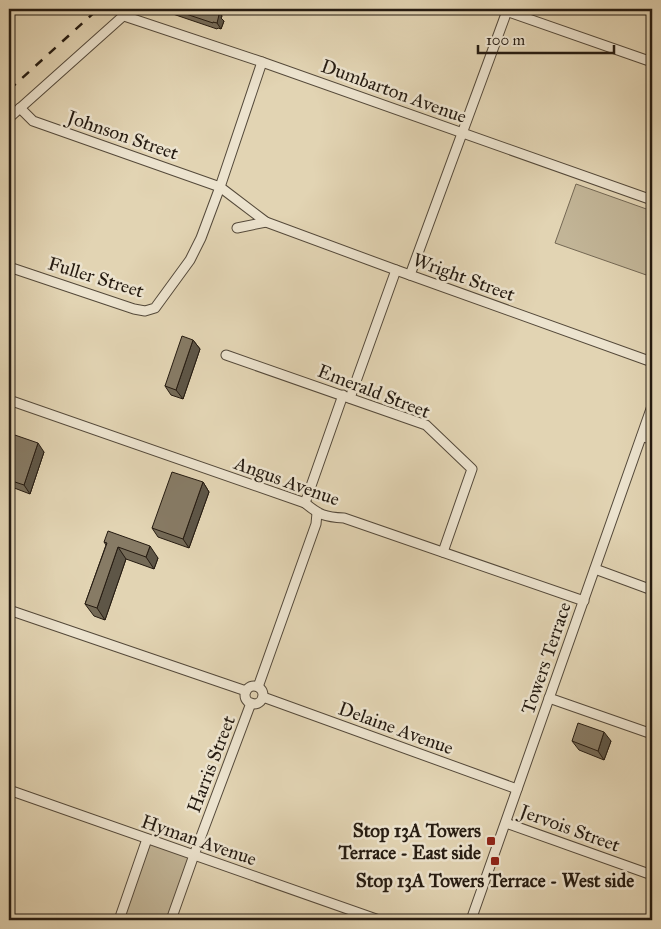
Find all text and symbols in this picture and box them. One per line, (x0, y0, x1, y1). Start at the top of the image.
scale bar (478, 22, 615, 54)
text: 100 m (486, 31, 526, 49)
street label: Dumbarton Avenue (318, 54, 470, 128)
street label: Johnson Street (62, 105, 182, 166)
street label: Wright Street (409, 248, 518, 307)
street label: Fuller Street (45, 252, 147, 303)
street label: Emerald Street (315, 359, 434, 423)
street label: Angus Avenue (230, 451, 343, 512)
street label: Towers Terrace (516, 599, 576, 717)
street label: Delaine Avenue (335, 697, 457, 759)
street label: Harris Street (182, 712, 240, 816)
street label: Jervois Street (515, 799, 623, 858)
street label: Hyman Avenue (138, 810, 260, 870)
place label: Stop 13A Towers Terrace - East side (338, 819, 481, 864)
marker: Stop 13A Towers Terrace - East side (485, 835, 497, 847)
marker: Stop 13A Towers Terrace - West side (489, 855, 501, 867)
place label: Stop 13A Towers Terrace - West side (356, 869, 634, 893)

